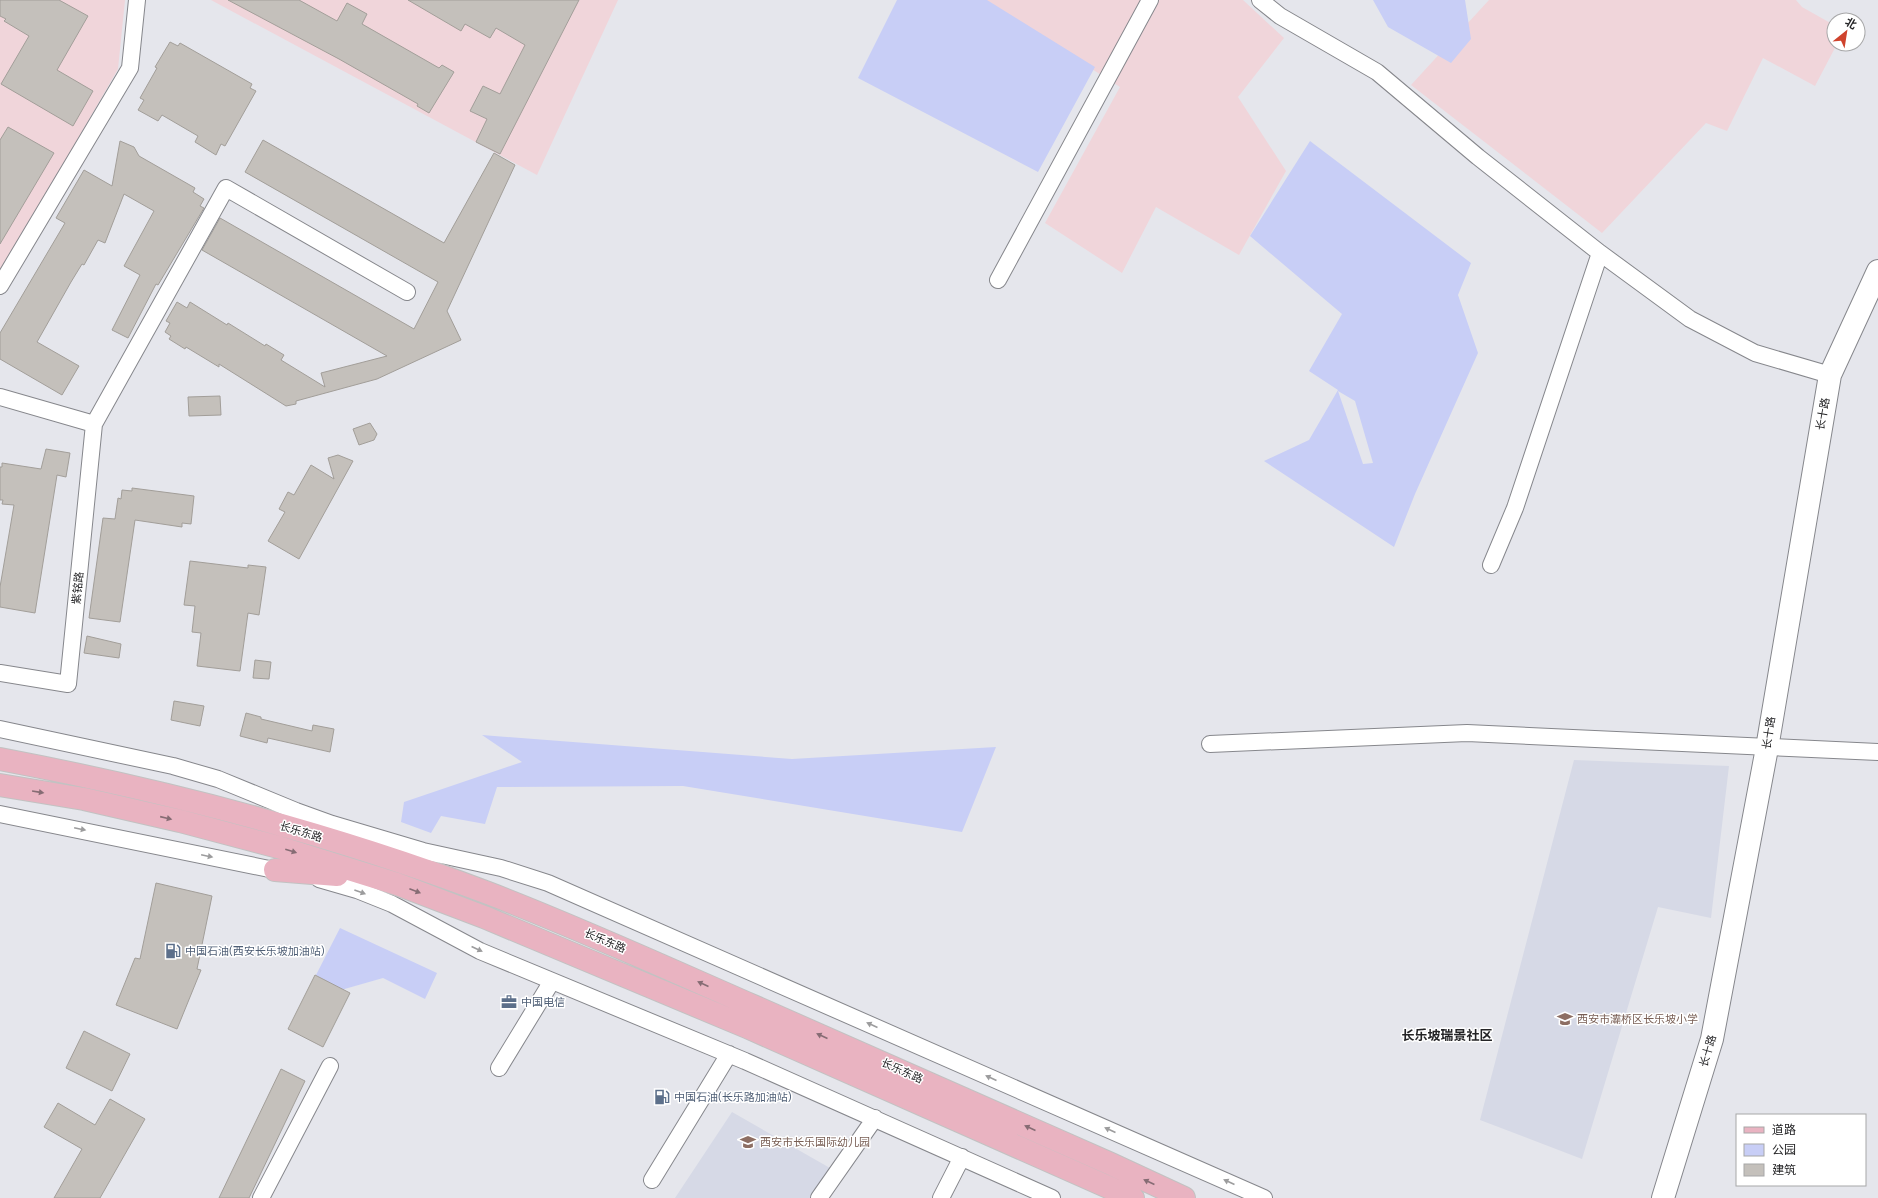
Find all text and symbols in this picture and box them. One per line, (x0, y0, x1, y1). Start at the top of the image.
north arrow (1826, 12, 1866, 52)
text: 北 (1843, 15, 1859, 32)
street label: 长十路 (1814, 397, 1832, 431)
street label: 紫铭路 (70, 571, 86, 605)
street label: 长十路 (1760, 716, 1778, 750)
one-way arrow (32, 789, 45, 795)
one-way arrow (160, 816, 172, 822)
street label: 长乐东路 (278, 819, 324, 845)
one-way arrow (73, 826, 86, 832)
one-way arrow (286, 849, 298, 855)
one-way arrow (200, 854, 213, 860)
one-way arrow (355, 889, 367, 895)
one-way arrow (410, 889, 422, 895)
street label: 长乐东路 (582, 926, 628, 956)
fuel station icon: 中国石油(西安长乐坡加油站) (164, 942, 182, 960)
place label: 中国石油(西安长乐坡加油站) (185, 945, 325, 958)
one-way arrow (471, 946, 483, 952)
one-way arrow (697, 981, 708, 987)
office icon: 中国电信 (500, 993, 518, 1011)
place label: 中国电信 (521, 996, 565, 1009)
school or university icon: 西安市灞桥区长乐坡小学 (1556, 1010, 1574, 1028)
place label: 西安市灞桥区长乐坡小学 (1577, 1013, 1698, 1026)
one-way arrow (865, 1022, 877, 1028)
district label: 长乐坡瑞景社区 (1401, 1028, 1493, 1043)
one-way arrow (816, 1033, 827, 1039)
street label: 长十路 (1697, 1033, 1719, 1069)
street label: 长乐东路 (879, 1056, 925, 1086)
one-way arrow (985, 1075, 996, 1081)
fuel station icon: 中国石油(长乐路加油站) (653, 1088, 671, 1106)
place label: 中国石油(长乐路加油站) (674, 1091, 792, 1104)
legend (1736, 1114, 1866, 1186)
text: 道路 (1772, 1123, 1796, 1137)
one-way arrow (1025, 1125, 1036, 1131)
one-way arrow (1104, 1127, 1115, 1133)
school or university icon: 西安市长乐国际幼儿园 (739, 1133, 757, 1151)
place label: 西安市长乐国际幼儿园 (760, 1136, 870, 1149)
text: 公园 (1772, 1143, 1796, 1157)
text: 建筑 (1772, 1163, 1796, 1177)
one-way arrow (1143, 1179, 1155, 1185)
one-way arrow (1222, 1179, 1234, 1185)

